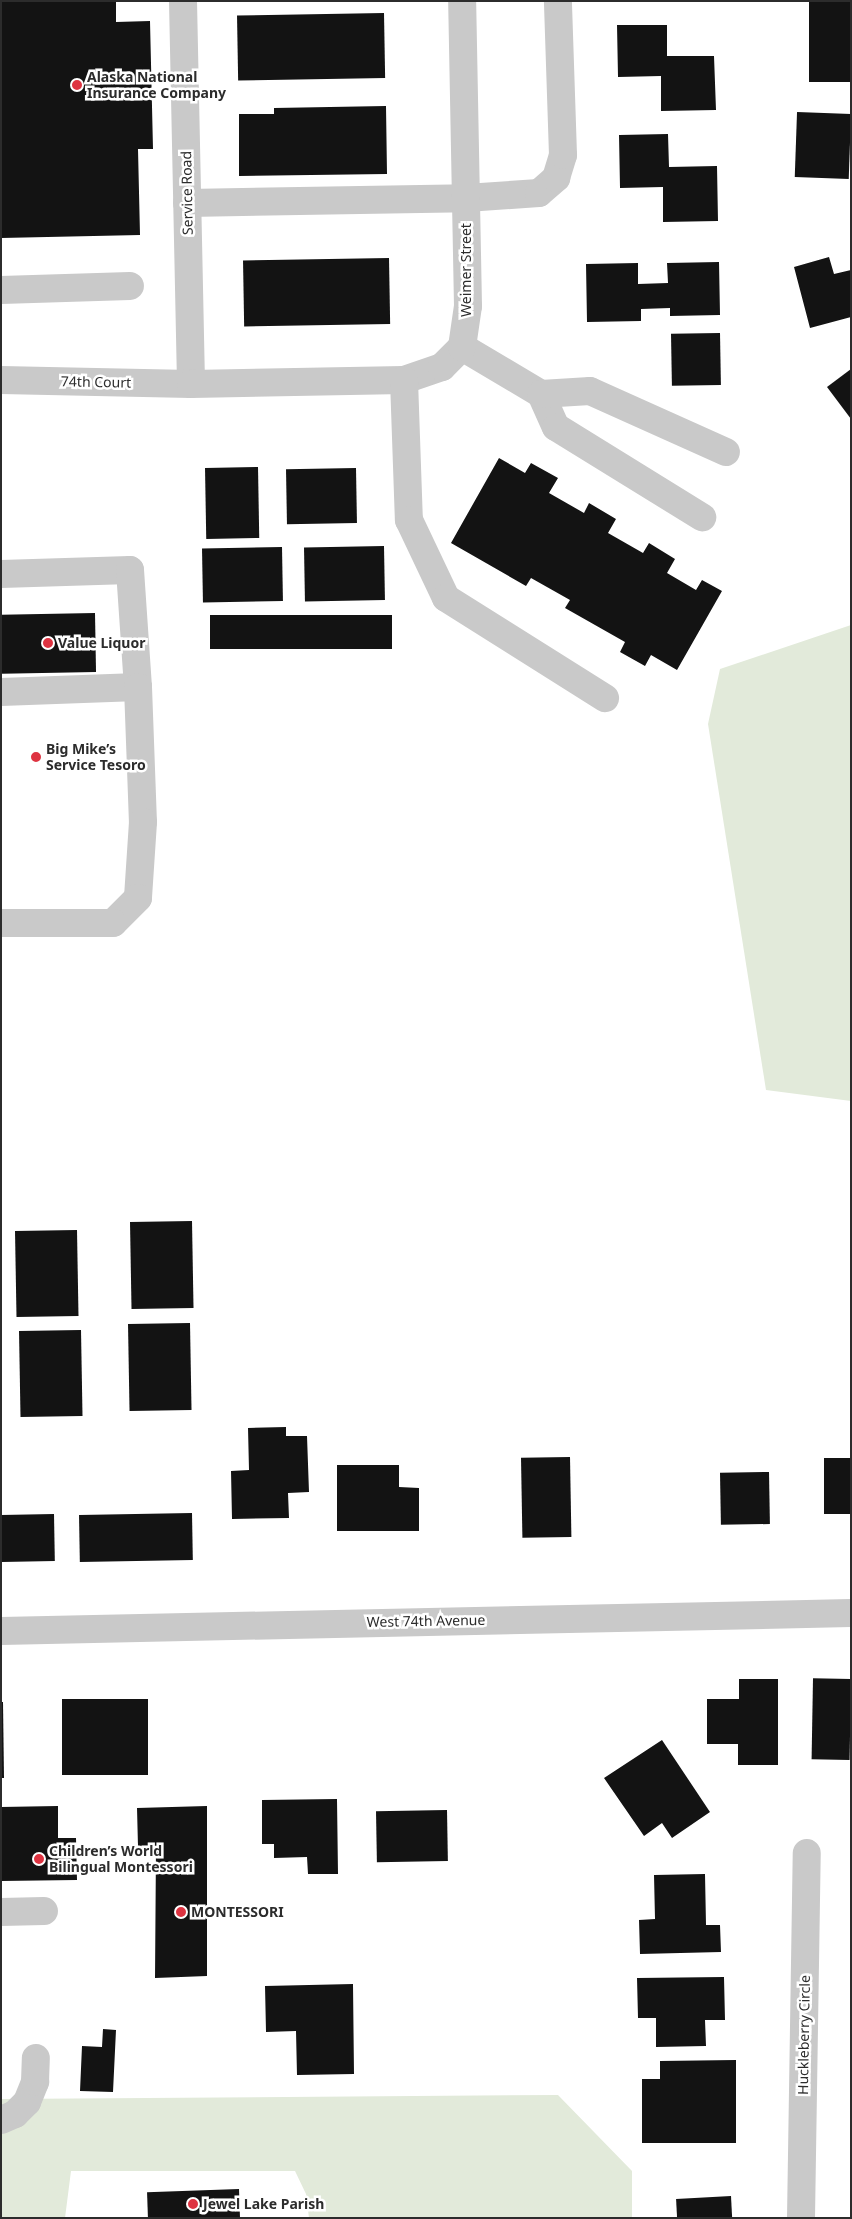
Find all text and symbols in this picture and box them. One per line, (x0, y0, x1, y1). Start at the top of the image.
place label: Alaska National Insurance Company (87, 69, 226, 102)
marker: Alaska National Insurance Company (71, 79, 83, 91)
street label: Service Road (178, 151, 196, 235)
street label: Weimer Street (458, 223, 474, 317)
street label: 74th Court (61, 373, 131, 391)
place label: Value Liquor (58, 635, 145, 651)
marker: Value Liquor (42, 637, 54, 649)
place label: Big Mike’s Service Tesoro (46, 741, 146, 774)
marker: Big Mike’s Service Tesoro (30, 751, 42, 763)
street label: West 74th Avenue (367, 1612, 485, 1630)
place label: Children’s World Bilingual Montessori (49, 1843, 193, 1875)
marker: Children’s World Bilingual Montessori (33, 1853, 45, 1865)
place label: MONTESSORI (191, 1904, 284, 1920)
marker: MONTESSORI (175, 1906, 187, 1918)
street label: Huckleberry Circle (795, 1975, 813, 2095)
place label: Jewel Lake Parish (203, 2196, 324, 2212)
marker: Jewel Lake Parish (187, 2198, 199, 2210)

